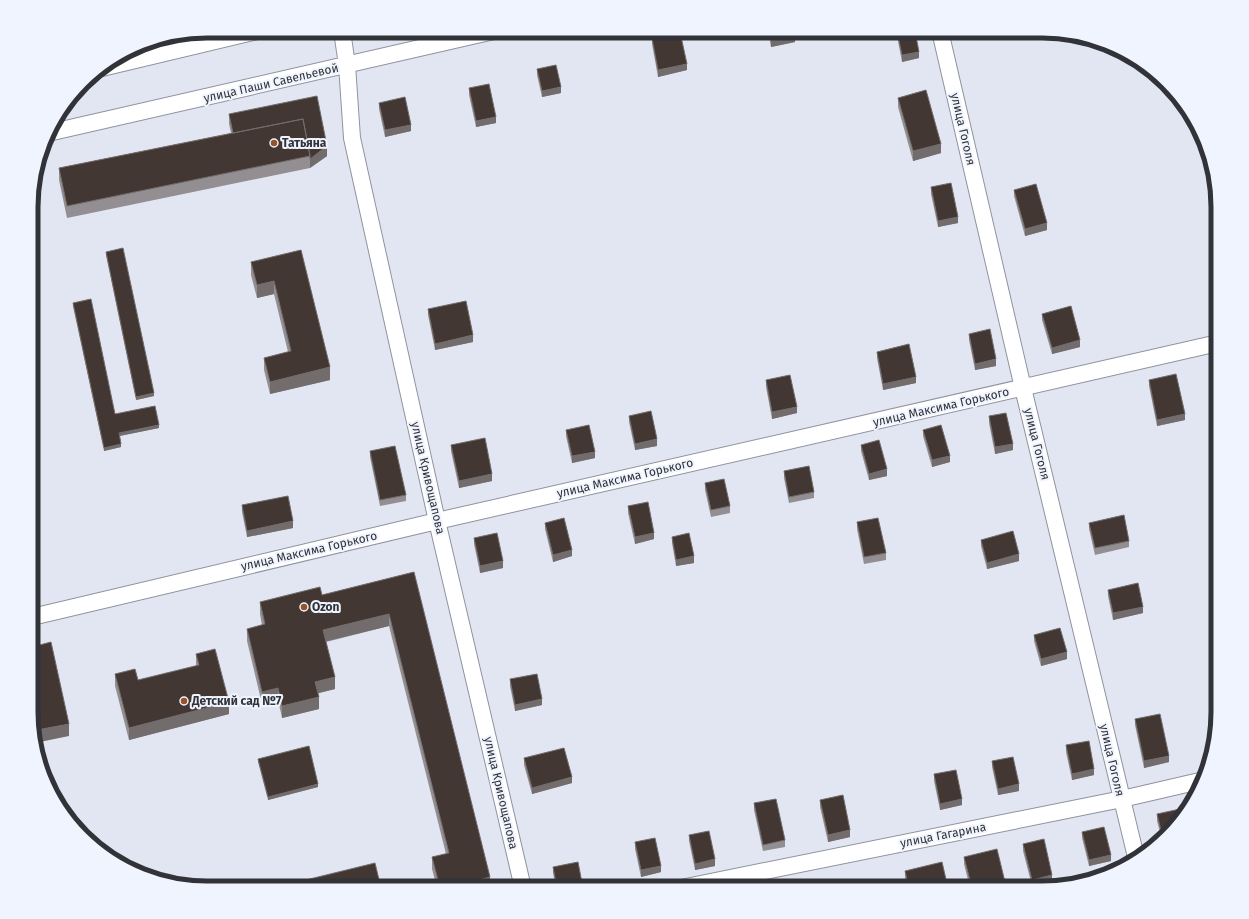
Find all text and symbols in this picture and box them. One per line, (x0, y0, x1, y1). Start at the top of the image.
street label: улица Паши Савельевой (202, 61, 340, 105)
street label: улица Гоголя (948, 91, 978, 167)
place label: Татьяна (282, 136, 327, 150)
marker: Татьяна (269, 138, 279, 148)
street label: улица Максима Горького (871, 384, 1011, 430)
street label: улица Гоголя (1021, 407, 1053, 481)
street label: улица Кривощапова (408, 420, 448, 536)
street label: улица Максима Горького (555, 455, 695, 501)
street label: улица Максима Горького (239, 528, 379, 574)
place label: Ozon (312, 600, 340, 614)
marker: Ozon (299, 602, 309, 612)
place label: Детский сад №7 (191, 694, 282, 708)
marker: Детский сад №7 (179, 696, 189, 706)
street label: улица Гоголя (1097, 722, 1127, 798)
street label: улица Кривощапова (481, 735, 521, 851)
street label: улица Гагарина (899, 820, 987, 850)

